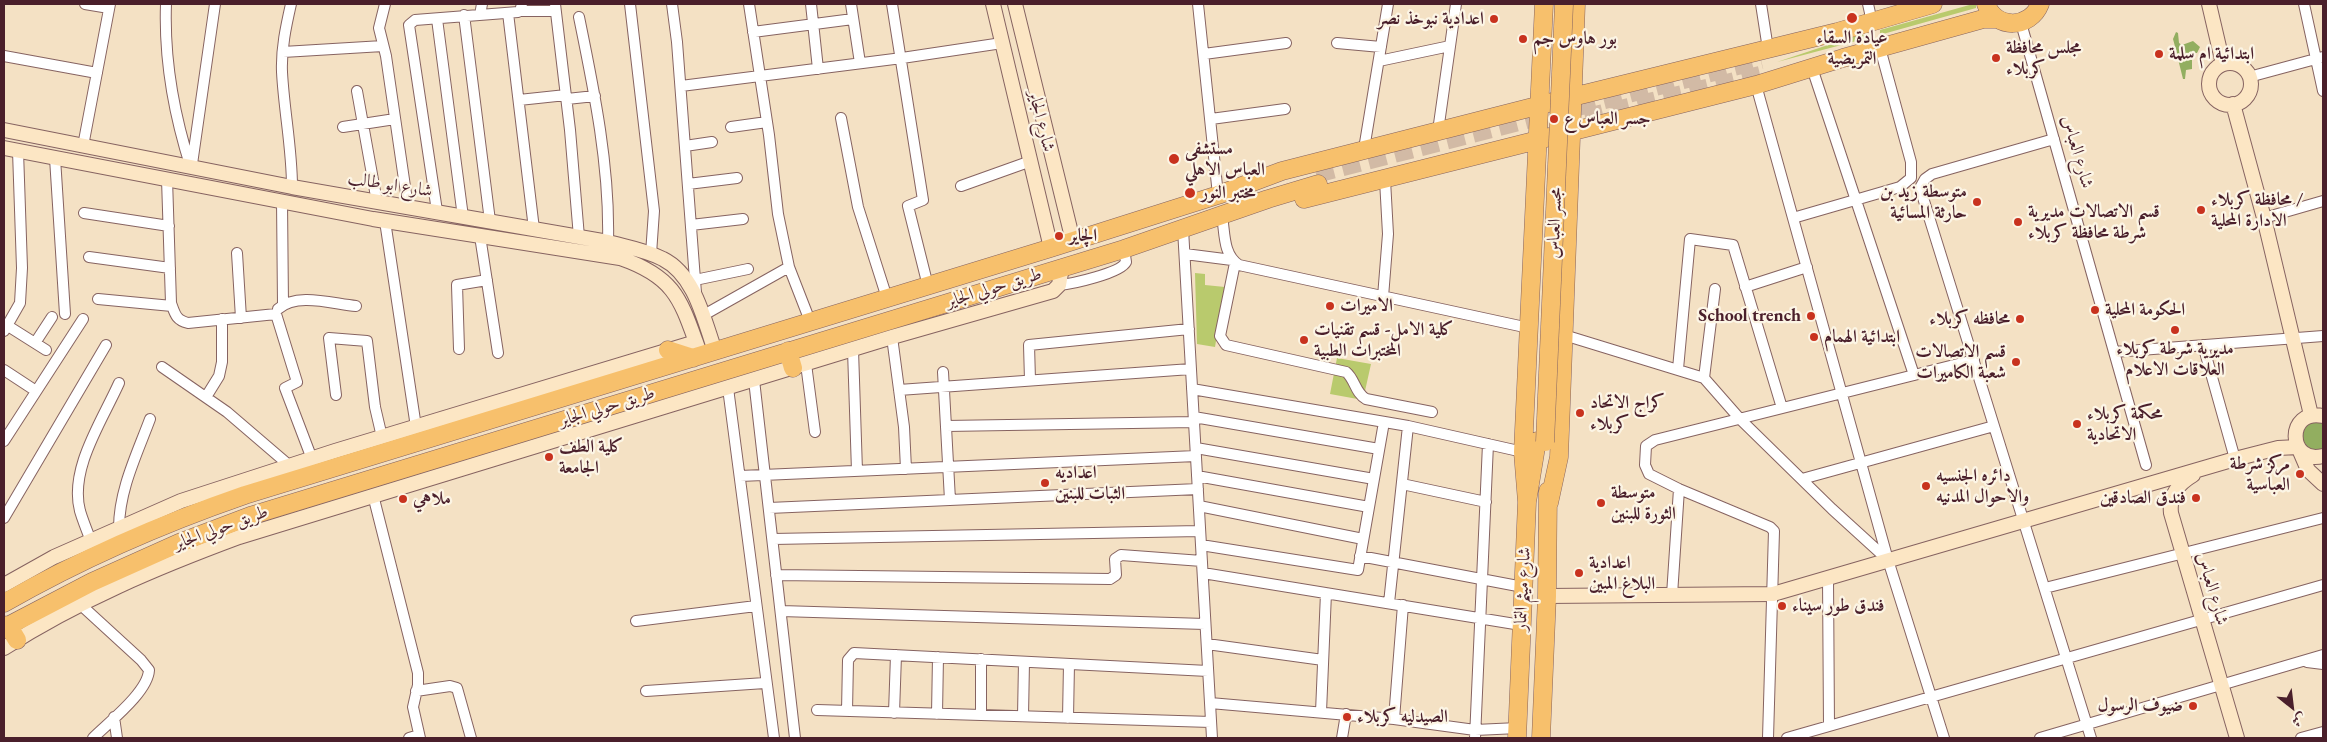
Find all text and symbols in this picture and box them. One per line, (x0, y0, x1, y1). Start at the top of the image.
place label: اعدادية نبوخذ نصر (1378, 8, 1484, 30)
marker: عيادة السقاء التمريضية (1845, 11, 1859, 25)
marker: اعدادية نبوخذ نصر (1488, 13, 1500, 25)
place label: عيادة السقاء التمريضية (1816, 27, 1888, 70)
place label: بور هاوس جم (1533, 28, 1617, 50)
marker: بور هاوس جم (1517, 33, 1529, 45)
place label: مجلس محافظة كربلاء (2006, 37, 2081, 80)
place label: ابتدائية ام سلمة (2169, 43, 2254, 65)
marker: ابتدائية ام سلمة (2153, 48, 2165, 60)
marker: مجلس محافظة كربلاء (1990, 52, 2002, 64)
street label: شارع الجاير (1023, 88, 1059, 154)
place label: جسر العباس ع (1564, 108, 1651, 130)
marker: جسر العباس ع (1548, 113, 1560, 125)
street label: شارع العباس (2056, 113, 2098, 191)
place label: مستشفى العباس الاهلي (1185, 138, 1265, 180)
marker: مستشفى العباس الاهلي (1167, 152, 1181, 166)
street label: شارع ابو طالب (346, 168, 434, 202)
place label: متوسطة زيد بن حارثة المسائية (1880, 181, 1967, 223)
place label: مختبر النور (1201, 182, 1255, 204)
marker: مختبر النور (1183, 186, 1197, 200)
street label: مجسر العباس (1543, 187, 1567, 259)
place label: محافظة كربلاء / الادارة المحلية (2211, 189, 2303, 232)
marker: متوسطة زيد بن حارثة المسائية (1971, 196, 1983, 208)
place label: قسم الاتصالات مديرية شرطة محافظة كربلاء (2028, 201, 2160, 243)
marker: محافظة كربلاء / الادارة المحلية (2195, 204, 2207, 216)
marker: قسم الاتصالات مديرية شرطة محافظة كربلاء (2012, 216, 2024, 228)
place label: الچاير (1069, 225, 1097, 247)
marker: الچاير (1053, 230, 1065, 242)
street label: طريق حولي الجاير (944, 263, 1044, 313)
place label: الاميرات (1340, 295, 1393, 317)
place label: الحكومة المحلية (2105, 299, 2185, 321)
marker: الاميرات (1324, 300, 1336, 312)
marker: الحكومة المحلية (2089, 304, 2101, 316)
place label: School trench (1698, 305, 1801, 327)
place label: محافظه كربلاء (1929, 308, 2010, 330)
marker: School trench (1805, 310, 1817, 322)
marker: محافظه كربلاء (2014, 313, 2026, 325)
place label: كلية الامل- قسم تقنيات المختبرات الطبية (1314, 319, 1454, 362)
marker: مديرية شرطة كربلاء العلاقات الاعلام (2169, 324, 2181, 336)
place label: ابتدائية الهمام (1824, 326, 1900, 348)
marker: ابتدائية الهمام (1808, 331, 1820, 343)
marker: كلية الامل- قسم تقنيات المختبرات الطبية (1298, 334, 1310, 346)
place label: مديرية شرطة كربلاء العلاقات الاعلام (2116, 338, 2234, 380)
place label: قسم الاتصالات شعبة الكاميرات (1915, 341, 2006, 384)
marker: قسم الاتصالات شعبة الكاميرات (2010, 356, 2022, 368)
street label: طريق حولي الجاير (557, 382, 657, 432)
place label: كراج الاتحاد كربلاء (1590, 392, 1664, 434)
place label: محكمة كربلاء الاتحادية (2087, 403, 2162, 446)
marker: كراج الاتحاد كربلاء (1574, 407, 1586, 419)
marker: محكمة كربلاء الاتحادية (2071, 418, 2083, 430)
place label: كلية الطف الجامعة (559, 436, 624, 478)
marker: كلية الطف الجامعة (543, 451, 555, 463)
place label: مركز شرطة العباسية (2230, 453, 2290, 496)
place label: اعداديه الثبات للبنين (1055, 462, 1125, 504)
place label: دائره الجنسيه والاحوال المدنيه (1936, 465, 2029, 508)
marker: مركز شرطة العباسية (2294, 468, 2306, 480)
marker: اعداديه الثبات للبنين (1039, 477, 1051, 489)
marker: دائره الجنسيه والاحوال المدنيه (1920, 480, 1932, 492)
place label: متوسطة الثورة للبنين (1611, 482, 1676, 524)
place label: فندق الصادقين (2100, 487, 2186, 509)
place label: ملاهي (413, 488, 451, 510)
marker: فندق الصادقين (2190, 492, 2202, 504)
marker: ملاهي (397, 493, 409, 505)
marker: متوسطة الثورة للبنين (1595, 497, 1607, 509)
street label: طريق حولي الجاير (171, 501, 271, 555)
street label: شارع ميثم التمار (1510, 546, 1536, 632)
street label: شارع العباس (2191, 550, 2233, 628)
place label: اعدادية البلاغ المبين (1589, 552, 1655, 594)
marker: اعدادية البلاغ المبين (1573, 567, 1585, 579)
place label: فندق طور سيناء (1792, 595, 1885, 617)
marker: فندق طور سيناء (1776, 600, 1788, 612)
north arrow (2267, 682, 2317, 732)
place label: ضيوف الرسول (2098, 695, 2183, 717)
marker: ضيوف الرسول (2187, 700, 2199, 712)
place label: الصيدليه كربلاء (1357, 706, 1448, 728)
text: ش (2289, 709, 2310, 731)
marker: الصيدليه كربلاء (1341, 711, 1353, 723)

